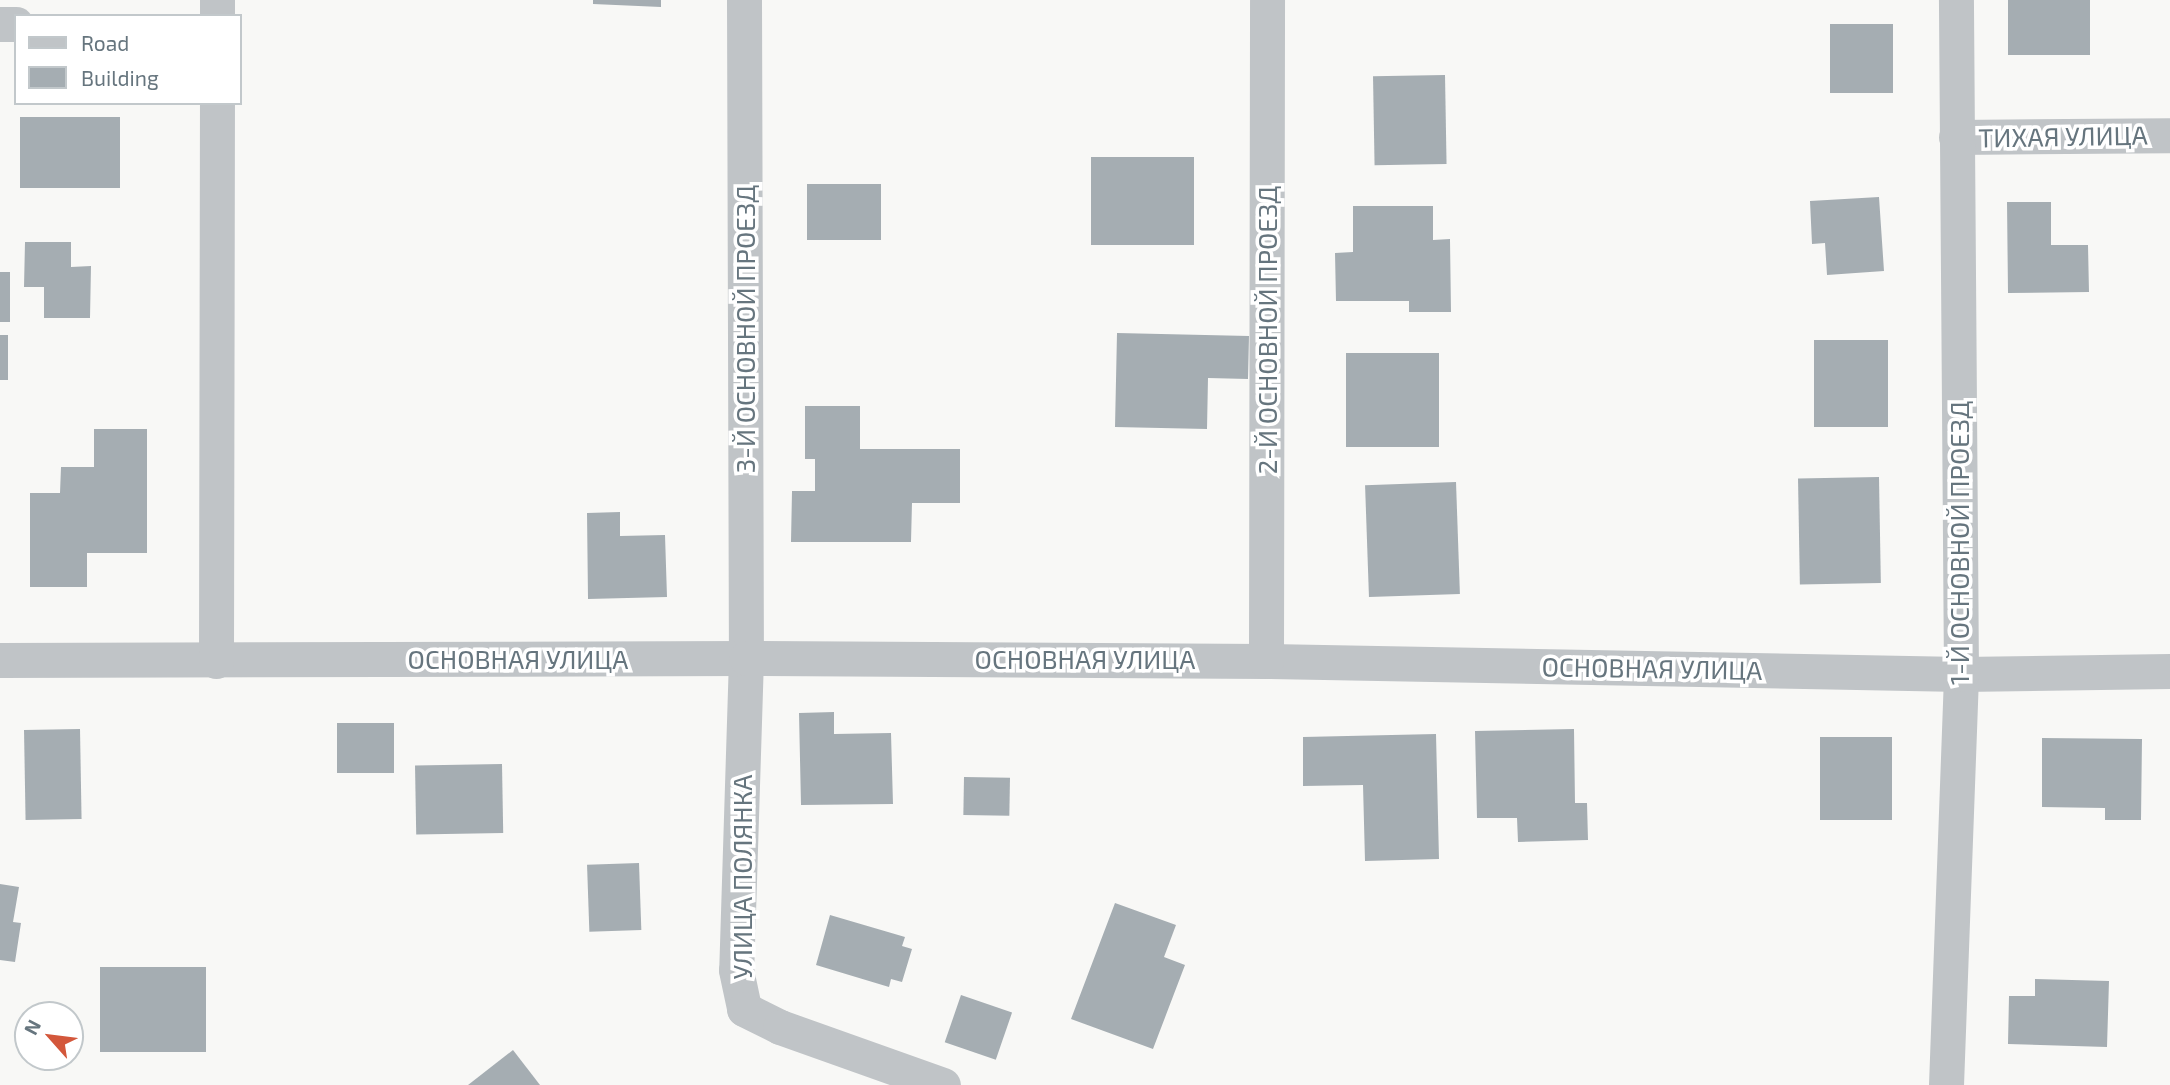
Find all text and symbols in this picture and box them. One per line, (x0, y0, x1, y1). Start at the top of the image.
legend (14, 14, 242, 105)
text: Road (81, 30, 129, 55)
text: Building (81, 65, 159, 90)
street label: ТИХАЯ УЛИЦА (1978, 119, 2148, 153)
street label: 3-Й ОСНОВНОЙ ПРОЕЗД (729, 185, 761, 473)
street label: 2-Й ОСНОВНОЙ ПРОЕЗД (1251, 186, 1283, 474)
street label: 1-Й ОСНОВНОЙ ПРОЕЗД (1943, 401, 1975, 685)
street label: ОСНОВНАЯ УЛИЦА (408, 643, 628, 675)
street label: ОСНОВНАЯ УЛИЦА (975, 643, 1195, 675)
street label: ОСНОВНАЯ УЛИЦА (1541, 650, 1763, 686)
street label: УЛИЦА ПОЛЯНКА (726, 775, 758, 979)
north arrow (14, 1001, 84, 1071)
text: N (18, 1015, 45, 1038)

